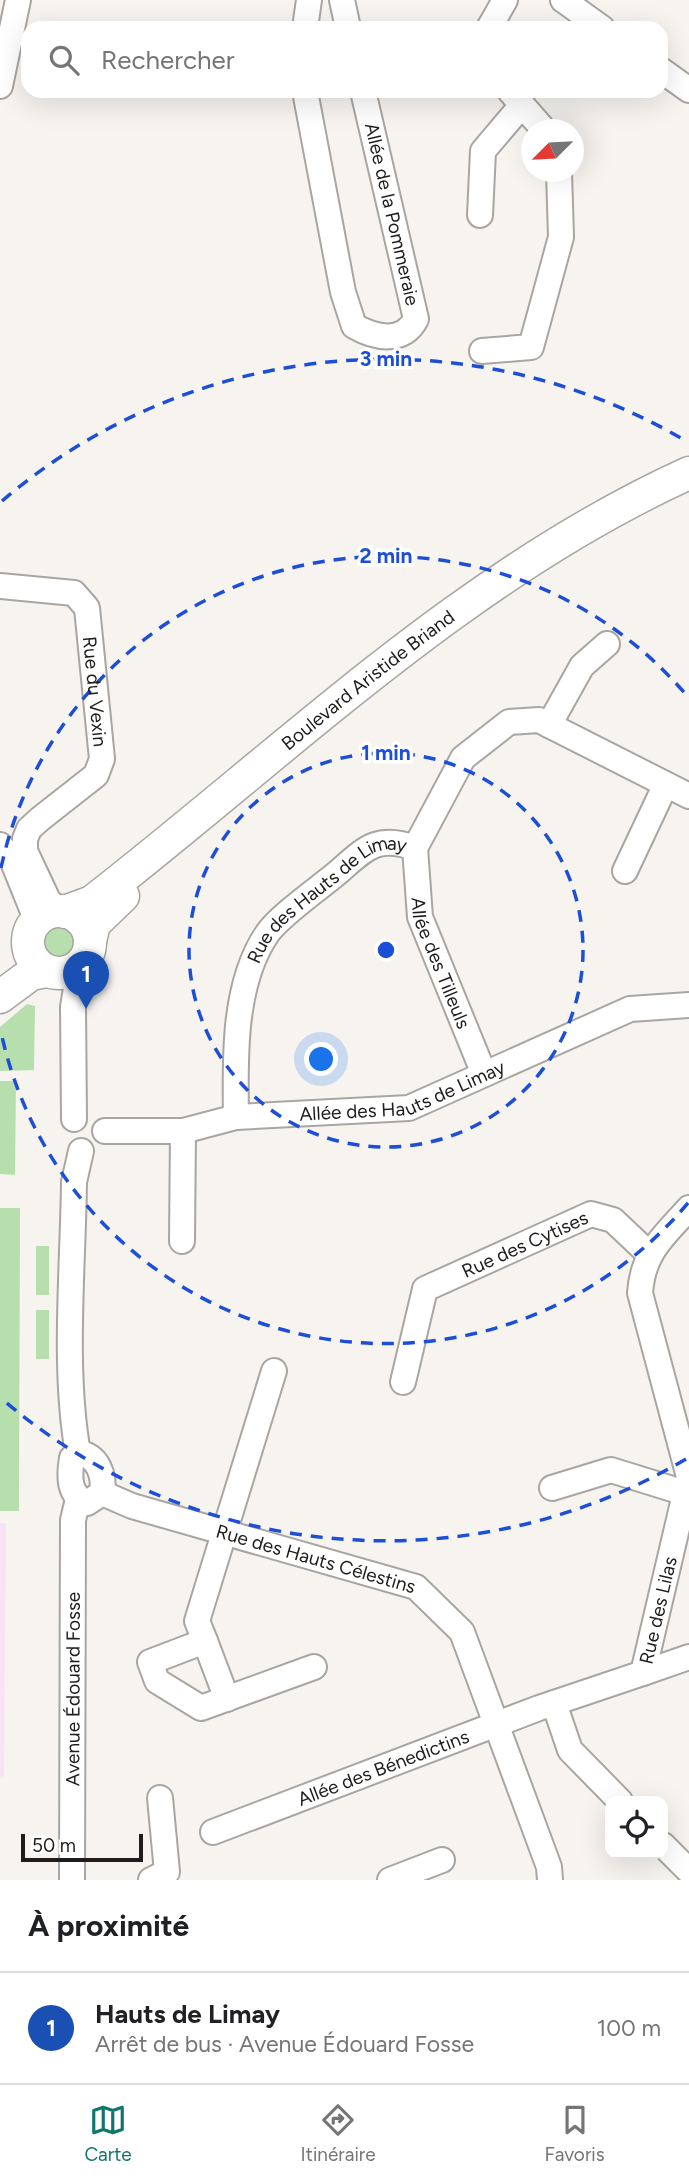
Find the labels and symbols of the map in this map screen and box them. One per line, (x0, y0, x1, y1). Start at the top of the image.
north arrow (521, 119, 584, 182)
street label: Allée de la Pommeraie (360, 120, 424, 308)
text: 3 min (360, 346, 412, 371)
text: 2 min (360, 543, 412, 568)
street label: Boulevard Aristide Briand (277, 605, 459, 755)
street label: Rue du Vexin (78, 635, 112, 748)
text: 1 min (361, 740, 411, 765)
street label: Rue des Hauts de Limay (242, 831, 409, 967)
street label: Allée des Tilleuls (407, 896, 476, 1032)
centre of rings (374, 938, 398, 962)
pin: 1 (63, 951, 109, 1009)
your location (304, 1042, 338, 1076)
street label: Allée des Hauts de Limay (299, 1055, 508, 1125)
street label: Rue des Cytises (458, 1205, 592, 1282)
street label: Rue des Hauts Célestins (213, 1519, 419, 1598)
street label: Rue des Lilas (634, 1554, 681, 1666)
street label: Avenue Édouard Fosse (61, 1592, 84, 1786)
street label: Allée des Bénedictins (294, 1724, 472, 1810)
scale bar (21, 1831, 144, 1863)

